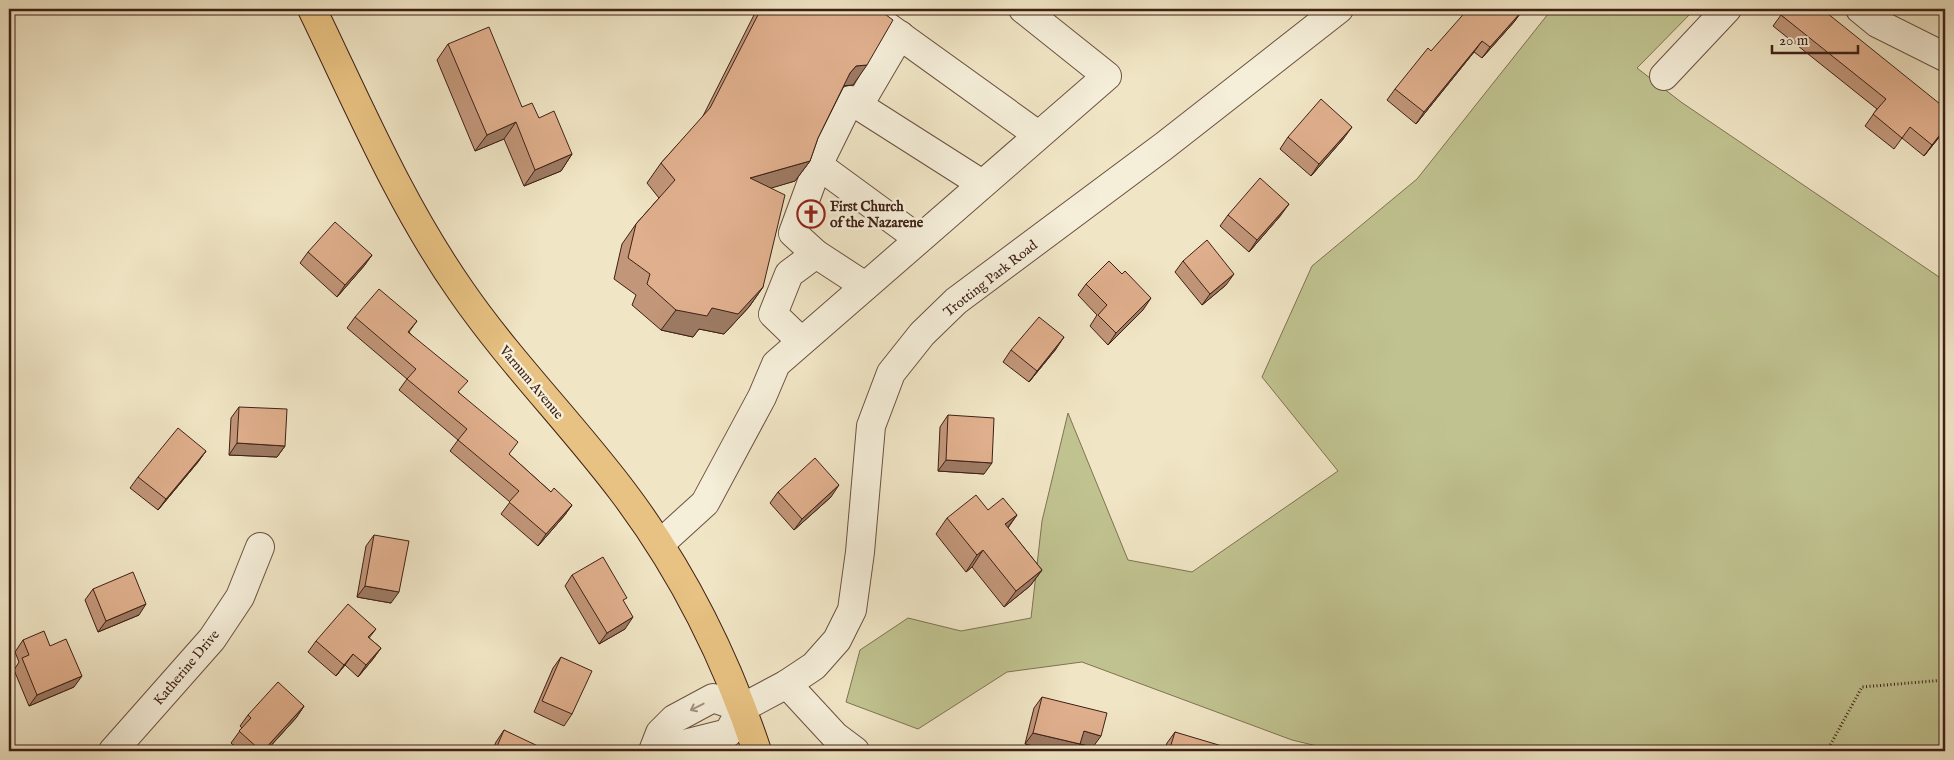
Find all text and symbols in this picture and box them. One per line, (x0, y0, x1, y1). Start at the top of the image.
scale bar (1772, 22, 1858, 54)
text: 20 m (1779, 31, 1809, 50)
place label: First Church of the Nazarene (830, 198, 924, 232)
church icon: First Church of the Nazarene (796, 199, 826, 229)
street label: Trotting Park Road (940, 236, 1042, 321)
street label: Varnum Avenue (495, 341, 568, 424)
street label: Katherine Drive (150, 626, 224, 709)
one-way arrow (690, 703, 705, 712)

